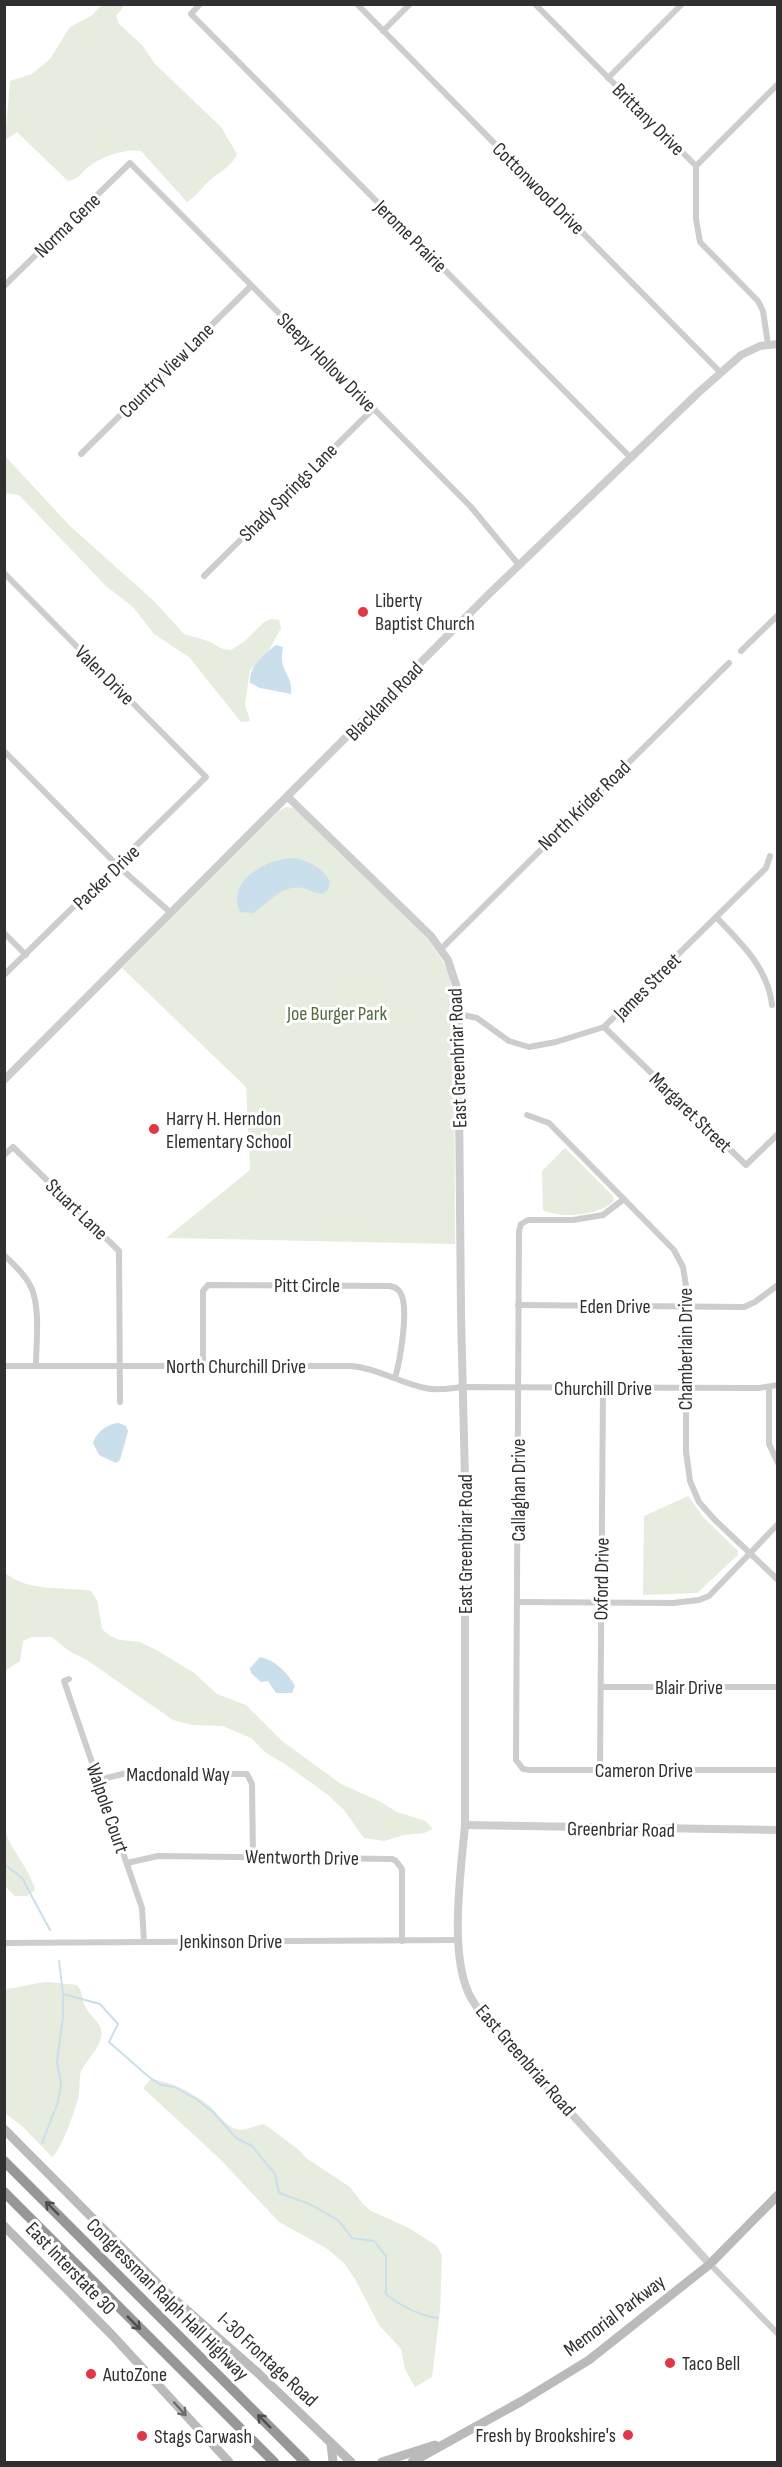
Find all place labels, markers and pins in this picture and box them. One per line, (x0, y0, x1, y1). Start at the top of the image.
place label: Liberty Baptist Church (375, 589, 475, 636)
marker: Liberty Baptist Church (356, 605, 370, 619)
place label: Harry H. Herndon Elementary School (166, 1107, 292, 1154)
marker: Harry H. Herndon Elementary School (147, 1122, 161, 1136)
place label: Taco Bell (682, 2352, 740, 2376)
marker: Taco Bell (663, 2356, 677, 2370)
place label: AutoZone (102, 2363, 167, 2387)
marker: AutoZone (84, 2367, 98, 2381)
place label: Fresh by Brookshire's (476, 2424, 616, 2448)
place label: Stags Carwash (154, 2425, 252, 2449)
marker: Fresh by Brookshire's (621, 2428, 635, 2442)
marker: Stags Carwash (135, 2429, 149, 2443)

